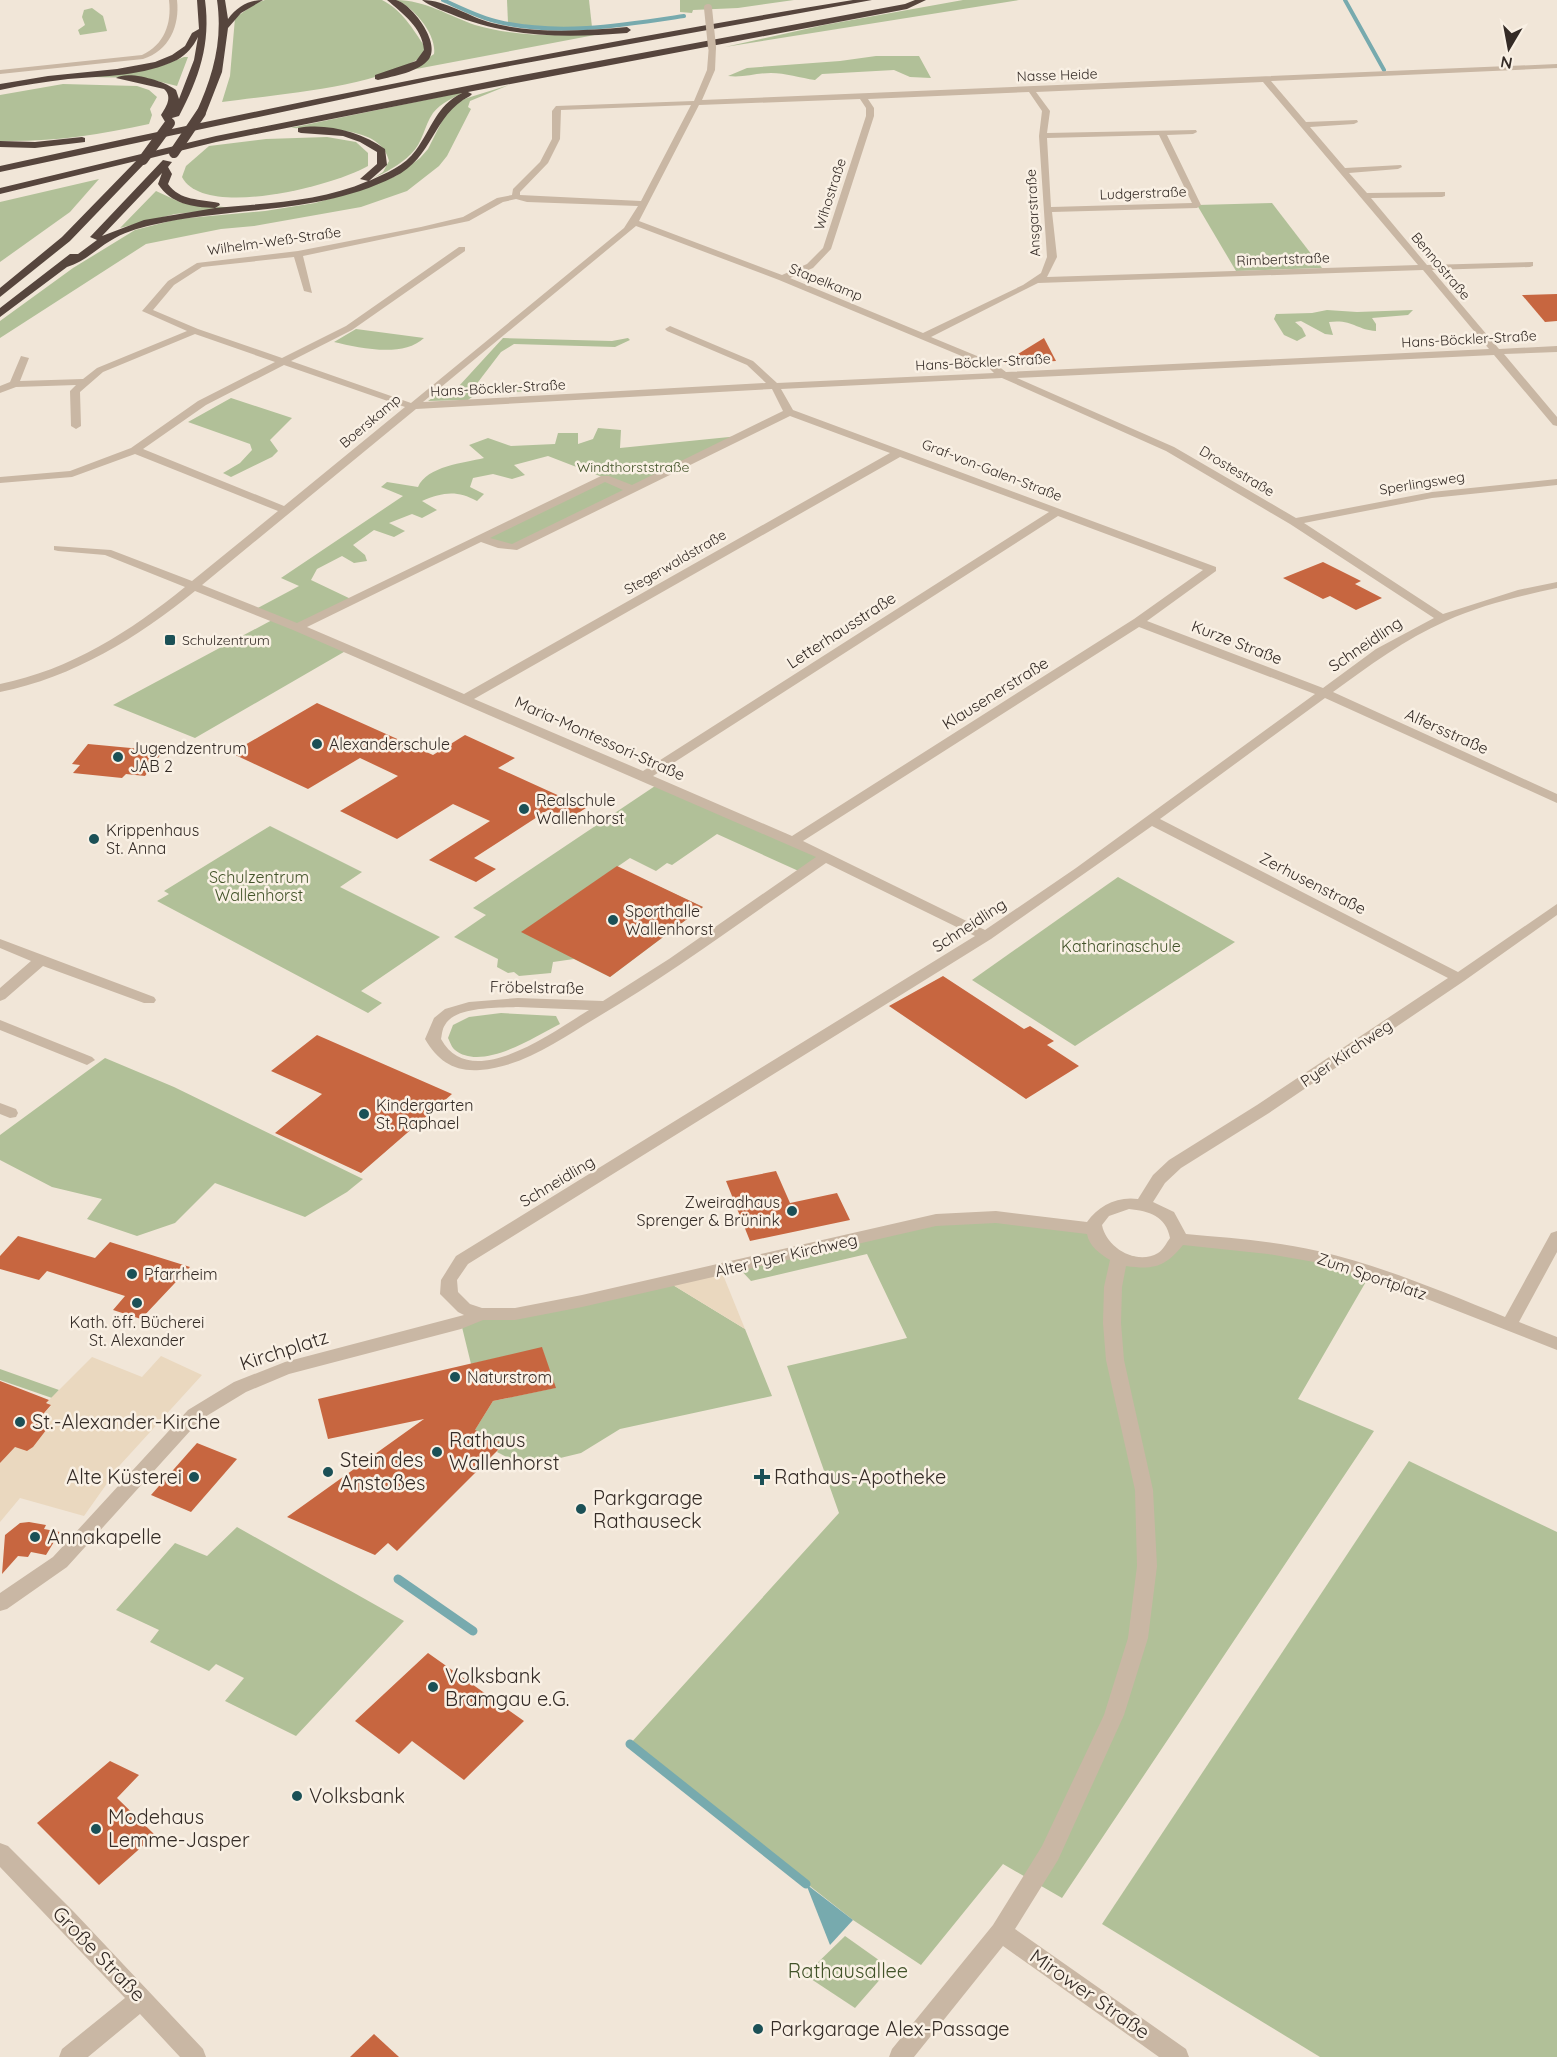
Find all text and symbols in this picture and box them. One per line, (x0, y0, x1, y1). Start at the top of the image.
north arrow (1479, 18, 1539, 78)
text: N (1499, 52, 1514, 74)
street label: Nasse Heide (1016, 65, 1098, 85)
street label: Wihostraße (810, 156, 850, 232)
street label: Ansgarstraße (1022, 169, 1044, 257)
street label: Ludgerstraße (1099, 182, 1187, 204)
street label: Wilhelm-Weß-Straße (206, 223, 342, 259)
street label: Bennostraße (1407, 228, 1475, 304)
street label: Rimbertstraße (1236, 248, 1330, 270)
street label: Stapelkamp (787, 259, 865, 305)
street label: Hans-Böckler-Straße (1401, 326, 1537, 352)
street label: Hans-Böckler-Straße (915, 349, 1051, 375)
street label: Hans-Böckler-Straße (430, 375, 566, 401)
street label: Boerskamp (336, 390, 404, 452)
street label: Graf-von-Galen-Straße (919, 435, 1065, 505)
street label: Drostestraße (1196, 442, 1278, 500)
park label: Windthorststraße (577, 458, 689, 476)
street label: Sperlingsweg (1378, 467, 1466, 499)
street label: Stegerwaldstraße (621, 525, 729, 599)
street label: Letterhausstraße (783, 587, 899, 673)
street label: Schneidling (1325, 612, 1405, 676)
street label: Kurze Straße (1189, 616, 1285, 668)
place label: Schulzentrum (182, 631, 270, 649)
marker: Schulzentrum (163, 633, 177, 647)
street label: Klausenerstraße (938, 652, 1052, 734)
street label: Maria-Montessori-Straße (512, 691, 688, 785)
street label: Alfersstraße (1402, 704, 1492, 758)
place label: Alexanderschule (329, 734, 450, 754)
marker: Alexanderschule (310, 737, 324, 751)
place label: Jugendzentrum JAB 2 (130, 738, 247, 776)
marker: Jugendzentrum JAB 2 (111, 750, 125, 764)
place label: Realschule Wallenhorst (536, 790, 624, 828)
marker: Realschule Wallenhorst (517, 802, 531, 816)
place label: Krippenhaus St. Anna (106, 820, 199, 858)
marker: Krippenhaus St. Anna (87, 832, 101, 846)
street label: Zerhusenstraße (1256, 848, 1370, 918)
park label: Schulzentrum Wallenhorst (209, 867, 309, 905)
street label: Schneidling (928, 894, 1010, 956)
place label: Sporthalle Wallenhorst (625, 901, 713, 939)
marker: Sporthalle Wallenhorst (606, 913, 620, 927)
park label: Katharinaschule (1061, 936, 1181, 956)
street label: Fröbelstraße (490, 976, 584, 998)
street label: Pyer Kirchweg (1296, 1015, 1396, 1091)
place label: Kindergarten St. Raphael (376, 1095, 474, 1133)
marker: Kindergarten St. Raphael (357, 1107, 371, 1121)
street label: Schneidling (516, 1151, 598, 1211)
place label: Zweiradhaus Sprenger & Brünink (637, 1192, 780, 1230)
marker: Zweiradhaus Sprenger & Brünink (785, 1204, 799, 1218)
street label: Alter Pyer Kirchweg (713, 1229, 859, 1281)
street label: Zum Sportplatz (1315, 1248, 1429, 1304)
place label: Pfarrheim (144, 1264, 218, 1284)
marker: Pfarrheim (125, 1267, 139, 1281)
marker: Kath. öff. Bücherei St. Alexander (130, 1296, 144, 1310)
place label: Kath. öff. Bücherei St. Alexander (70, 1312, 204, 1350)
street label: Kirchplatz (236, 1323, 331, 1376)
place label: Naturstrom (467, 1367, 552, 1387)
marker: Naturstrom (448, 1370, 462, 1384)
place label: St.-Alexander-Kirche (32, 1409, 220, 1434)
marker: St.-Alexander-Kirche (13, 1415, 27, 1429)
place label: Rathaus Wallenhorst (449, 1427, 560, 1475)
marker: Rathaus Wallenhorst (430, 1445, 444, 1459)
place label: Stein des Anstoßes (340, 1447, 425, 1495)
place label: Alte Küsterei (66, 1464, 182, 1489)
place label: Rathaus-Apotheke (774, 1464, 946, 1489)
marker: Stein des Anstoßes (321, 1465, 335, 1479)
marker: Alte Küsterei (187, 1470, 201, 1484)
marker: Rathaus-Apotheke (755, 1470, 769, 1484)
place label: Parkgarage Rathauseck (593, 1485, 703, 1533)
marker: Parkgarage Rathauseck (574, 1502, 588, 1516)
place label: Annakapelle (47, 1524, 162, 1549)
marker: Annakapelle (28, 1530, 42, 1544)
place label: Volksbank Bramgau e.G. (445, 1663, 569, 1711)
marker: Volksbank Bramgau e.G. (426, 1680, 440, 1694)
place label: Volksbank (309, 1783, 405, 1808)
marker: Volksbank (290, 1789, 304, 1803)
place label: Modehaus Lemme-Jasper (108, 1804, 250, 1852)
marker: Modehaus Lemme-Jasper (89, 1822, 103, 1836)
street label: Große Straße (48, 1901, 151, 2007)
street label: Mirower Straße (1025, 1943, 1155, 2044)
park label: Rathausallee (788, 1958, 908, 1983)
place label: Parkgarage Alex-Passage (770, 2016, 1010, 2041)
marker: Parkgarage Alex-Passage (751, 2022, 765, 2036)

